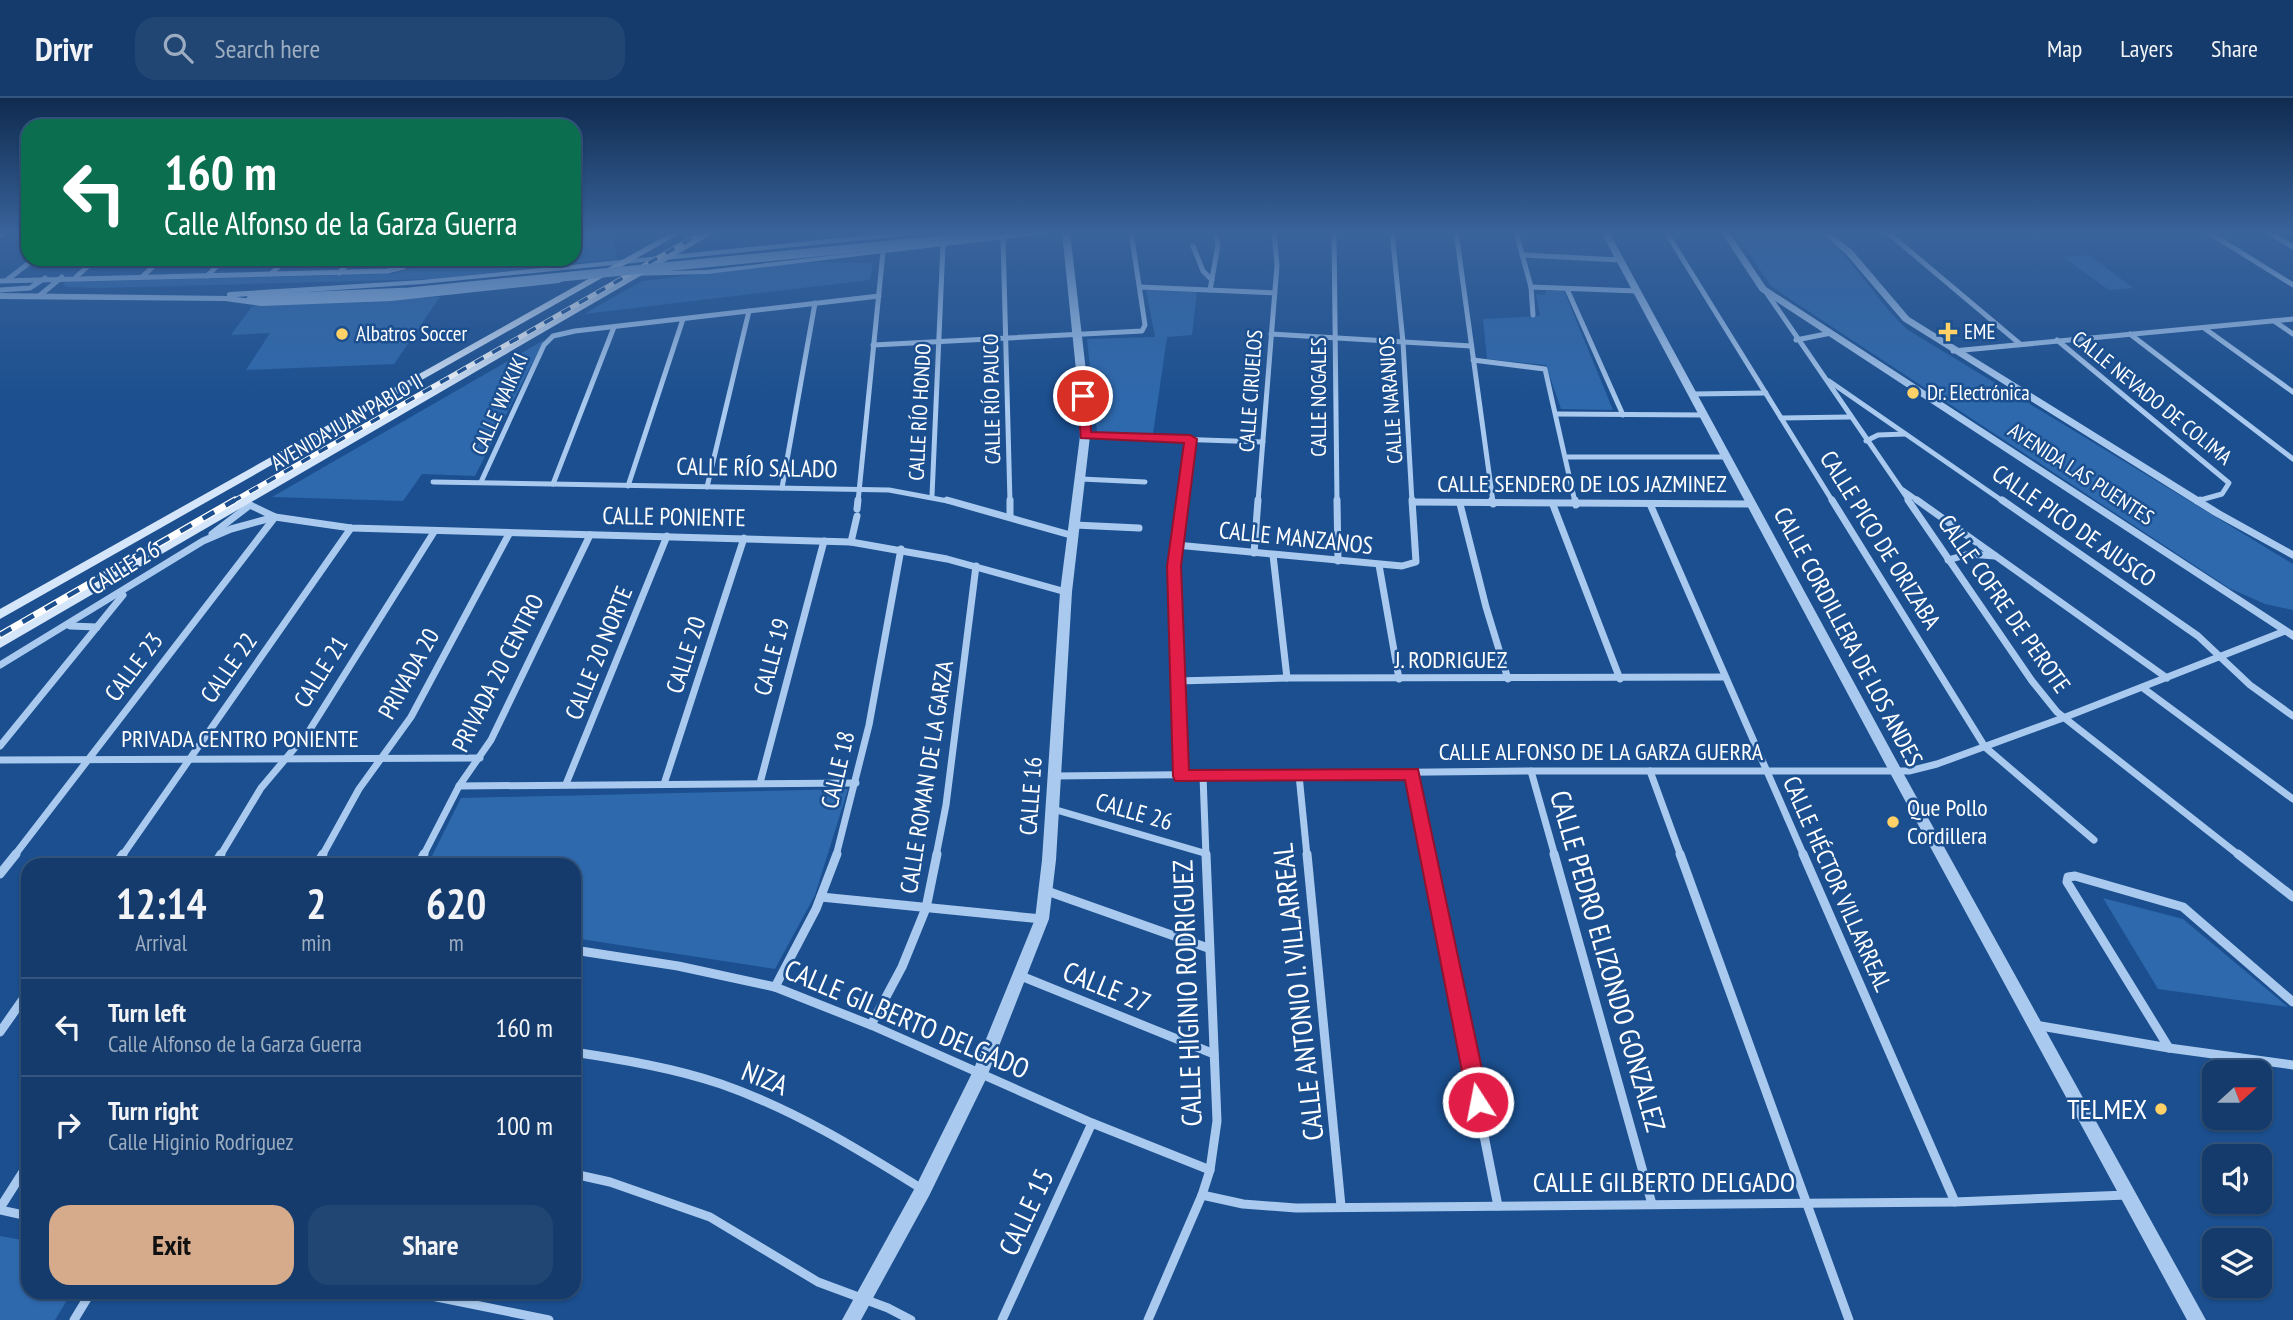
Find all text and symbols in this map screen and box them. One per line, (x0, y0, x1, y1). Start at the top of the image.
search box (135, 17, 625, 80)
text: Drivr (35, 27, 93, 70)
icon: search (159, 29, 197, 67)
text: Search here (215, 32, 320, 65)
text: Map (2047, 33, 2082, 64)
text: Layers (2120, 33, 2173, 64)
text: Share (2211, 33, 2258, 64)
text: 160 m (164, 140, 277, 204)
icon: left (49, 147, 140, 238)
text: Calle Alfonso de la Garza Guerra (164, 202, 517, 244)
place label: EME (1964, 318, 1995, 345)
place label: Albatros Soccer (356, 320, 467, 347)
marker: EME (1938, 322, 1958, 342)
street label: CALLE NEVADO DE COLIMA (2067, 325, 2238, 470)
marker: Albatros Soccer (334, 326, 350, 342)
street label: CALLE CIRUELOS (1233, 329, 1268, 453)
street label: CALLE RÍO PAUCO (977, 333, 1006, 465)
street label: CALLE NARANJOS (1373, 335, 1408, 465)
street label: CALLE NOGALES (1305, 337, 1332, 457)
street label: CALLE RÍO HONDO (902, 343, 937, 481)
street label: CALLE WAIKIKI (465, 349, 534, 459)
pin (1053, 366, 1113, 426)
street label: AVENIDA JUAN PABLO II (266, 367, 428, 476)
icon: arrive (1064, 377, 1102, 415)
place label: Dr. Electrónica (1927, 379, 2030, 406)
marker: Dr. Electrónica (1905, 385, 1921, 401)
street label: AVENIDA LAS PUENTES (2003, 416, 2159, 531)
street label: CALLE PICO DE ORIZABA (1813, 445, 1948, 635)
street label: CALLE RÍO SALADO (676, 451, 838, 484)
street label: CALLE PICO DE AJUSCO (1986, 458, 2162, 594)
street label: CALLE SENDERO DE LOS JAZMINEZ (1437, 468, 1727, 499)
street label: CALLE PONIENTE (602, 500, 746, 533)
street label: CALLE CORDILLERA DE LOS ANDES (1767, 502, 1930, 772)
street label: CALLE COFRE DE PEROTE (1931, 508, 2078, 699)
street label: CALLE MANZANOS (1218, 514, 1374, 561)
street label: CALLE 26 (82, 534, 165, 602)
street label: CALLE 20 NORTE (558, 582, 639, 724)
street label: PRIVADA 20 CENTRO (445, 589, 551, 757)
street label: CALLE 20 (659, 613, 712, 697)
street label: CALLE 19 (746, 615, 797, 699)
street label: PRIVADA 20 (371, 623, 446, 724)
street label: CALLE 23 (98, 626, 170, 707)
street label: CALLE 22 (193, 627, 264, 709)
street label: CALLE 21 (287, 630, 355, 713)
street label: J. RODRIGUEZ (1394, 644, 1507, 675)
street label: CALLE ROMAN DE LA GARZA (893, 658, 960, 895)
street label: PRIVADA CENTRO PONIENTE (121, 723, 359, 754)
street label: CALLE 18 (814, 728, 861, 812)
street label: CALLE ALFONSO DE LA GARZA GUERRA (1439, 736, 1764, 767)
street label: CALLE 16 (1012, 756, 1049, 836)
street label: CALLE HÉCTOR VILLARREAL (1776, 771, 1899, 996)
street label: CALLE 26 (1092, 786, 1176, 837)
street label: CALLE PEDRO ELIZONDO GONZALEZ (1542, 786, 1675, 1136)
place label: Que Pollo Cordillera (1907, 792, 1988, 851)
marker: Que Pollo Cordillera (1885, 814, 1901, 830)
street label: CALLE ANTONIO I. VILLARREAL (1263, 841, 1332, 1143)
street label: CALLE HIGINIO RODRIGUEZ (1163, 859, 1210, 1127)
text: 12:14 (116, 876, 207, 931)
text: 2 (306, 876, 326, 931)
text: 620 (426, 876, 486, 931)
text: Arrival (135, 928, 187, 957)
text: min (301, 928, 331, 957)
text: m (449, 928, 464, 957)
street label: CALLE GILBERTO DELGADO (779, 950, 1035, 1087)
street label: CALLE 27 (1058, 952, 1157, 1021)
text: Turn left (108, 996, 186, 1029)
icon: left (49, 1008, 87, 1046)
text: 160 m (495, 1011, 553, 1044)
text: Calle Alfonso de la Garza Guerra (108, 1029, 362, 1058)
street label: NIZA (737, 1052, 794, 1104)
north arrow (2202, 1060, 2272, 1130)
map controls (2202, 1060, 2272, 1298)
position arrow (1441, 1065, 1515, 1139)
place label: TELMEX (2067, 1090, 2147, 1127)
text: Turn right (108, 1094, 199, 1127)
marker: TELMEX (2153, 1101, 2169, 1117)
icon: right (49, 1106, 87, 1144)
text: 100 m (495, 1109, 553, 1142)
text: Calle Higinio Rodriguez (108, 1127, 294, 1156)
button: sound (2202, 1144, 2272, 1214)
street label: CALLE 15 (989, 1162, 1062, 1261)
street label: CALLE GILBERTO DELGADO (1533, 1163, 1795, 1200)
button: Exit (49, 1205, 294, 1285)
button: Share (308, 1205, 553, 1285)
button: layers (2202, 1228, 2272, 1298)

